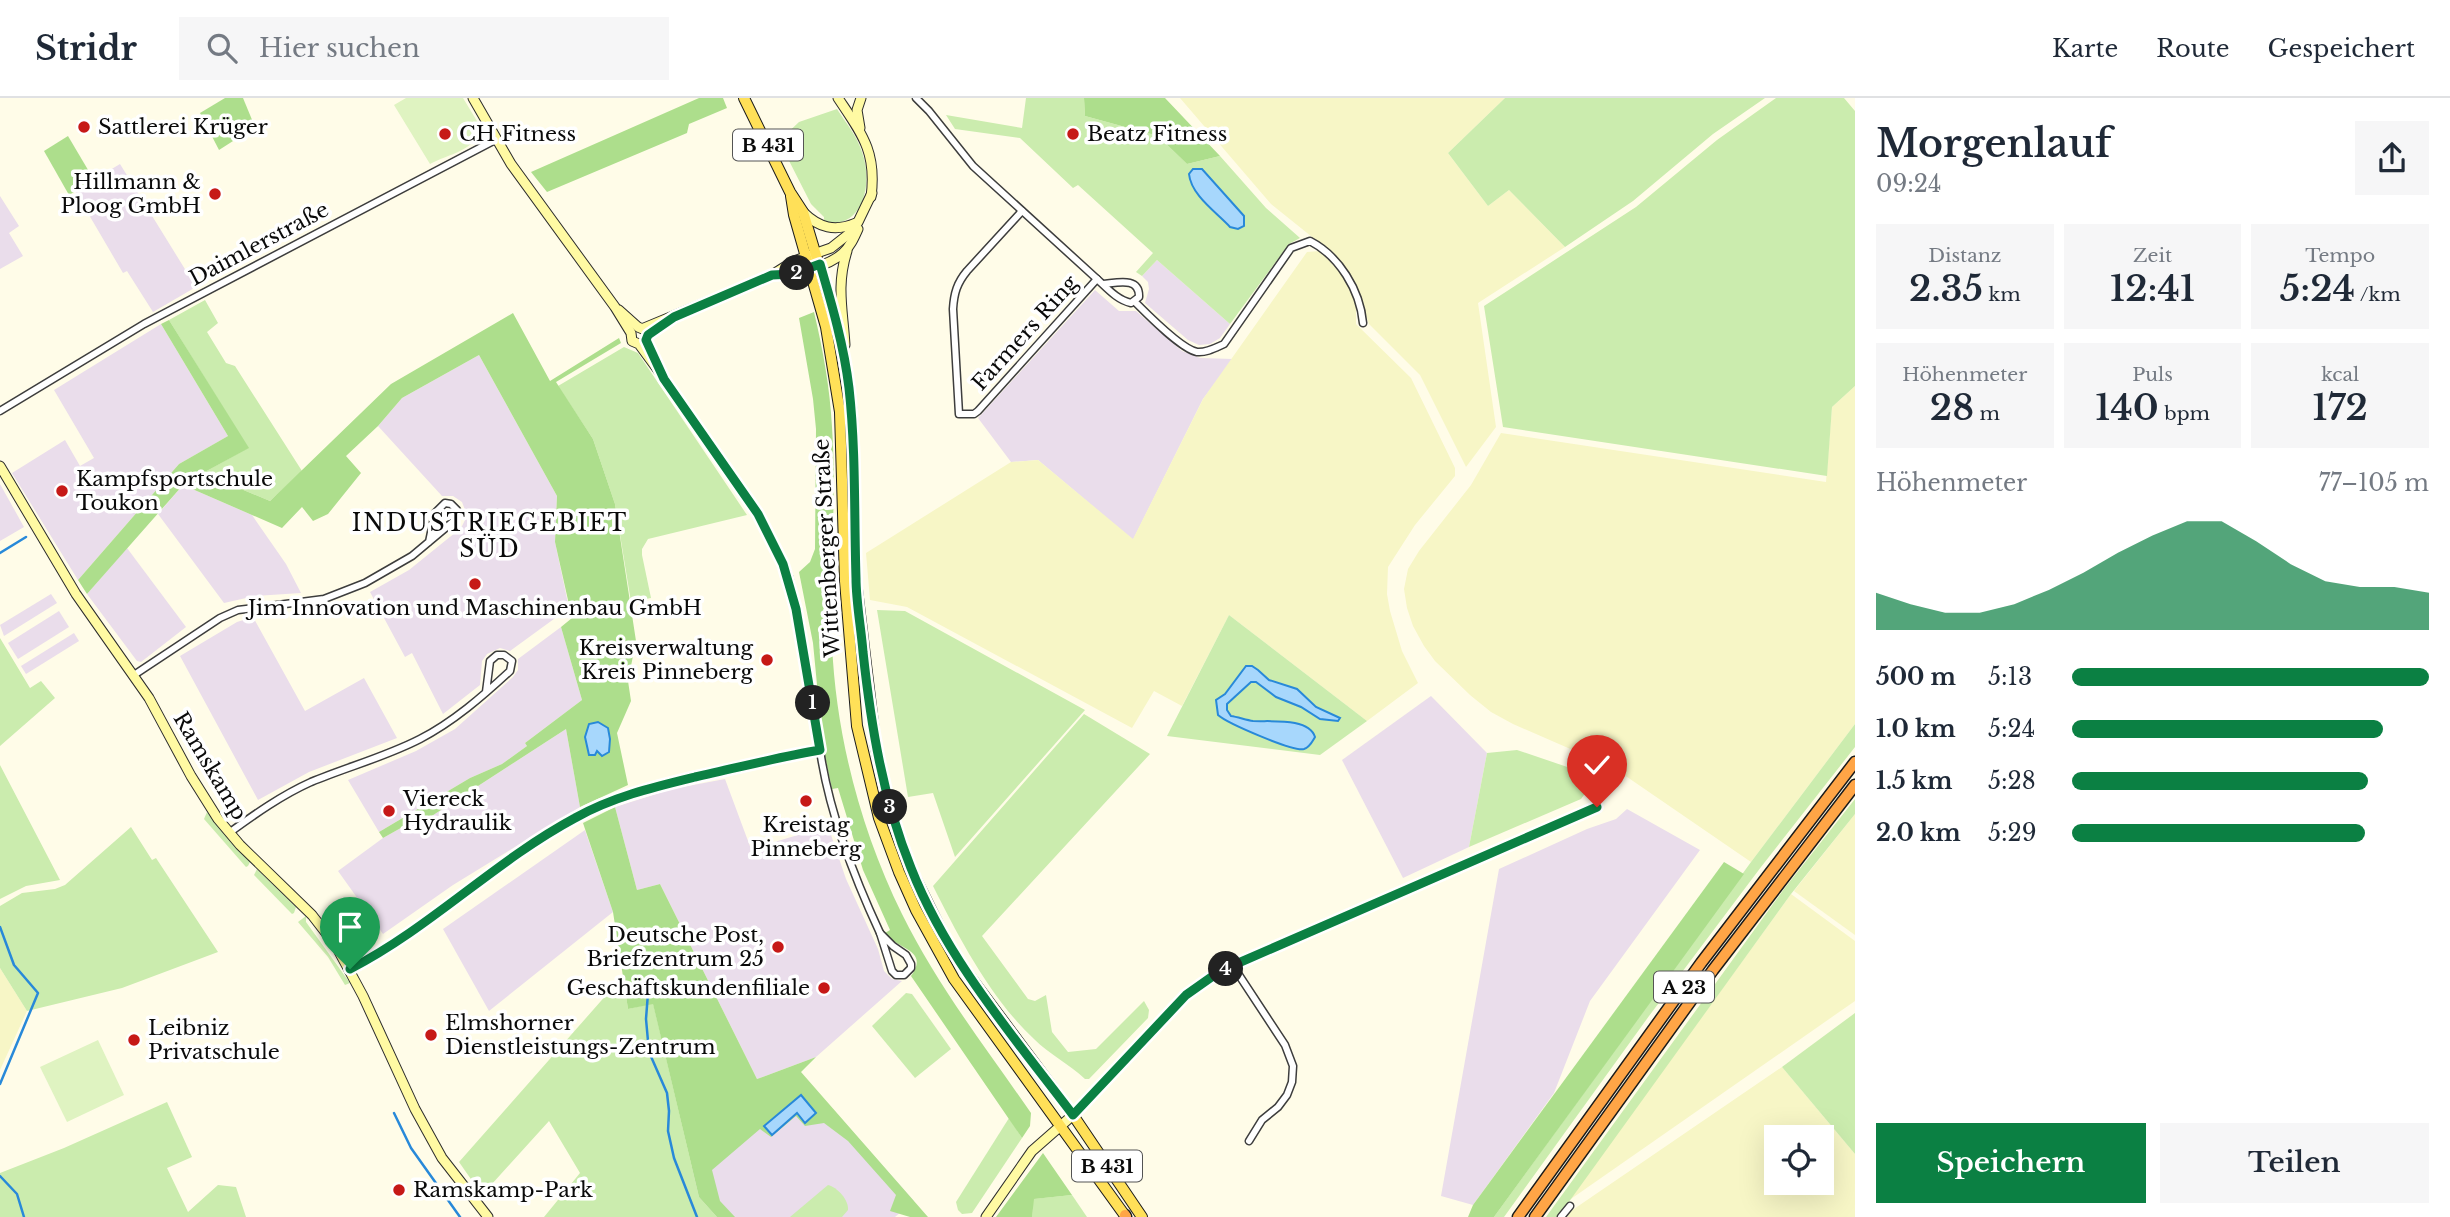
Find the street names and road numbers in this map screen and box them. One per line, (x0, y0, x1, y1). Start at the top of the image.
road number: B 431 (733, 130, 803, 160)
street label: Daimlerstraße (185, 196, 333, 292)
street label: Farmers Ring (967, 270, 1084, 396)
street label: Wittenberger Straße (808, 438, 846, 659)
street label: Ramskamp (168, 707, 252, 825)
road number: A 23 (1654, 972, 1714, 1002)
road number: B 431 (1072, 1150, 1142, 1182)

